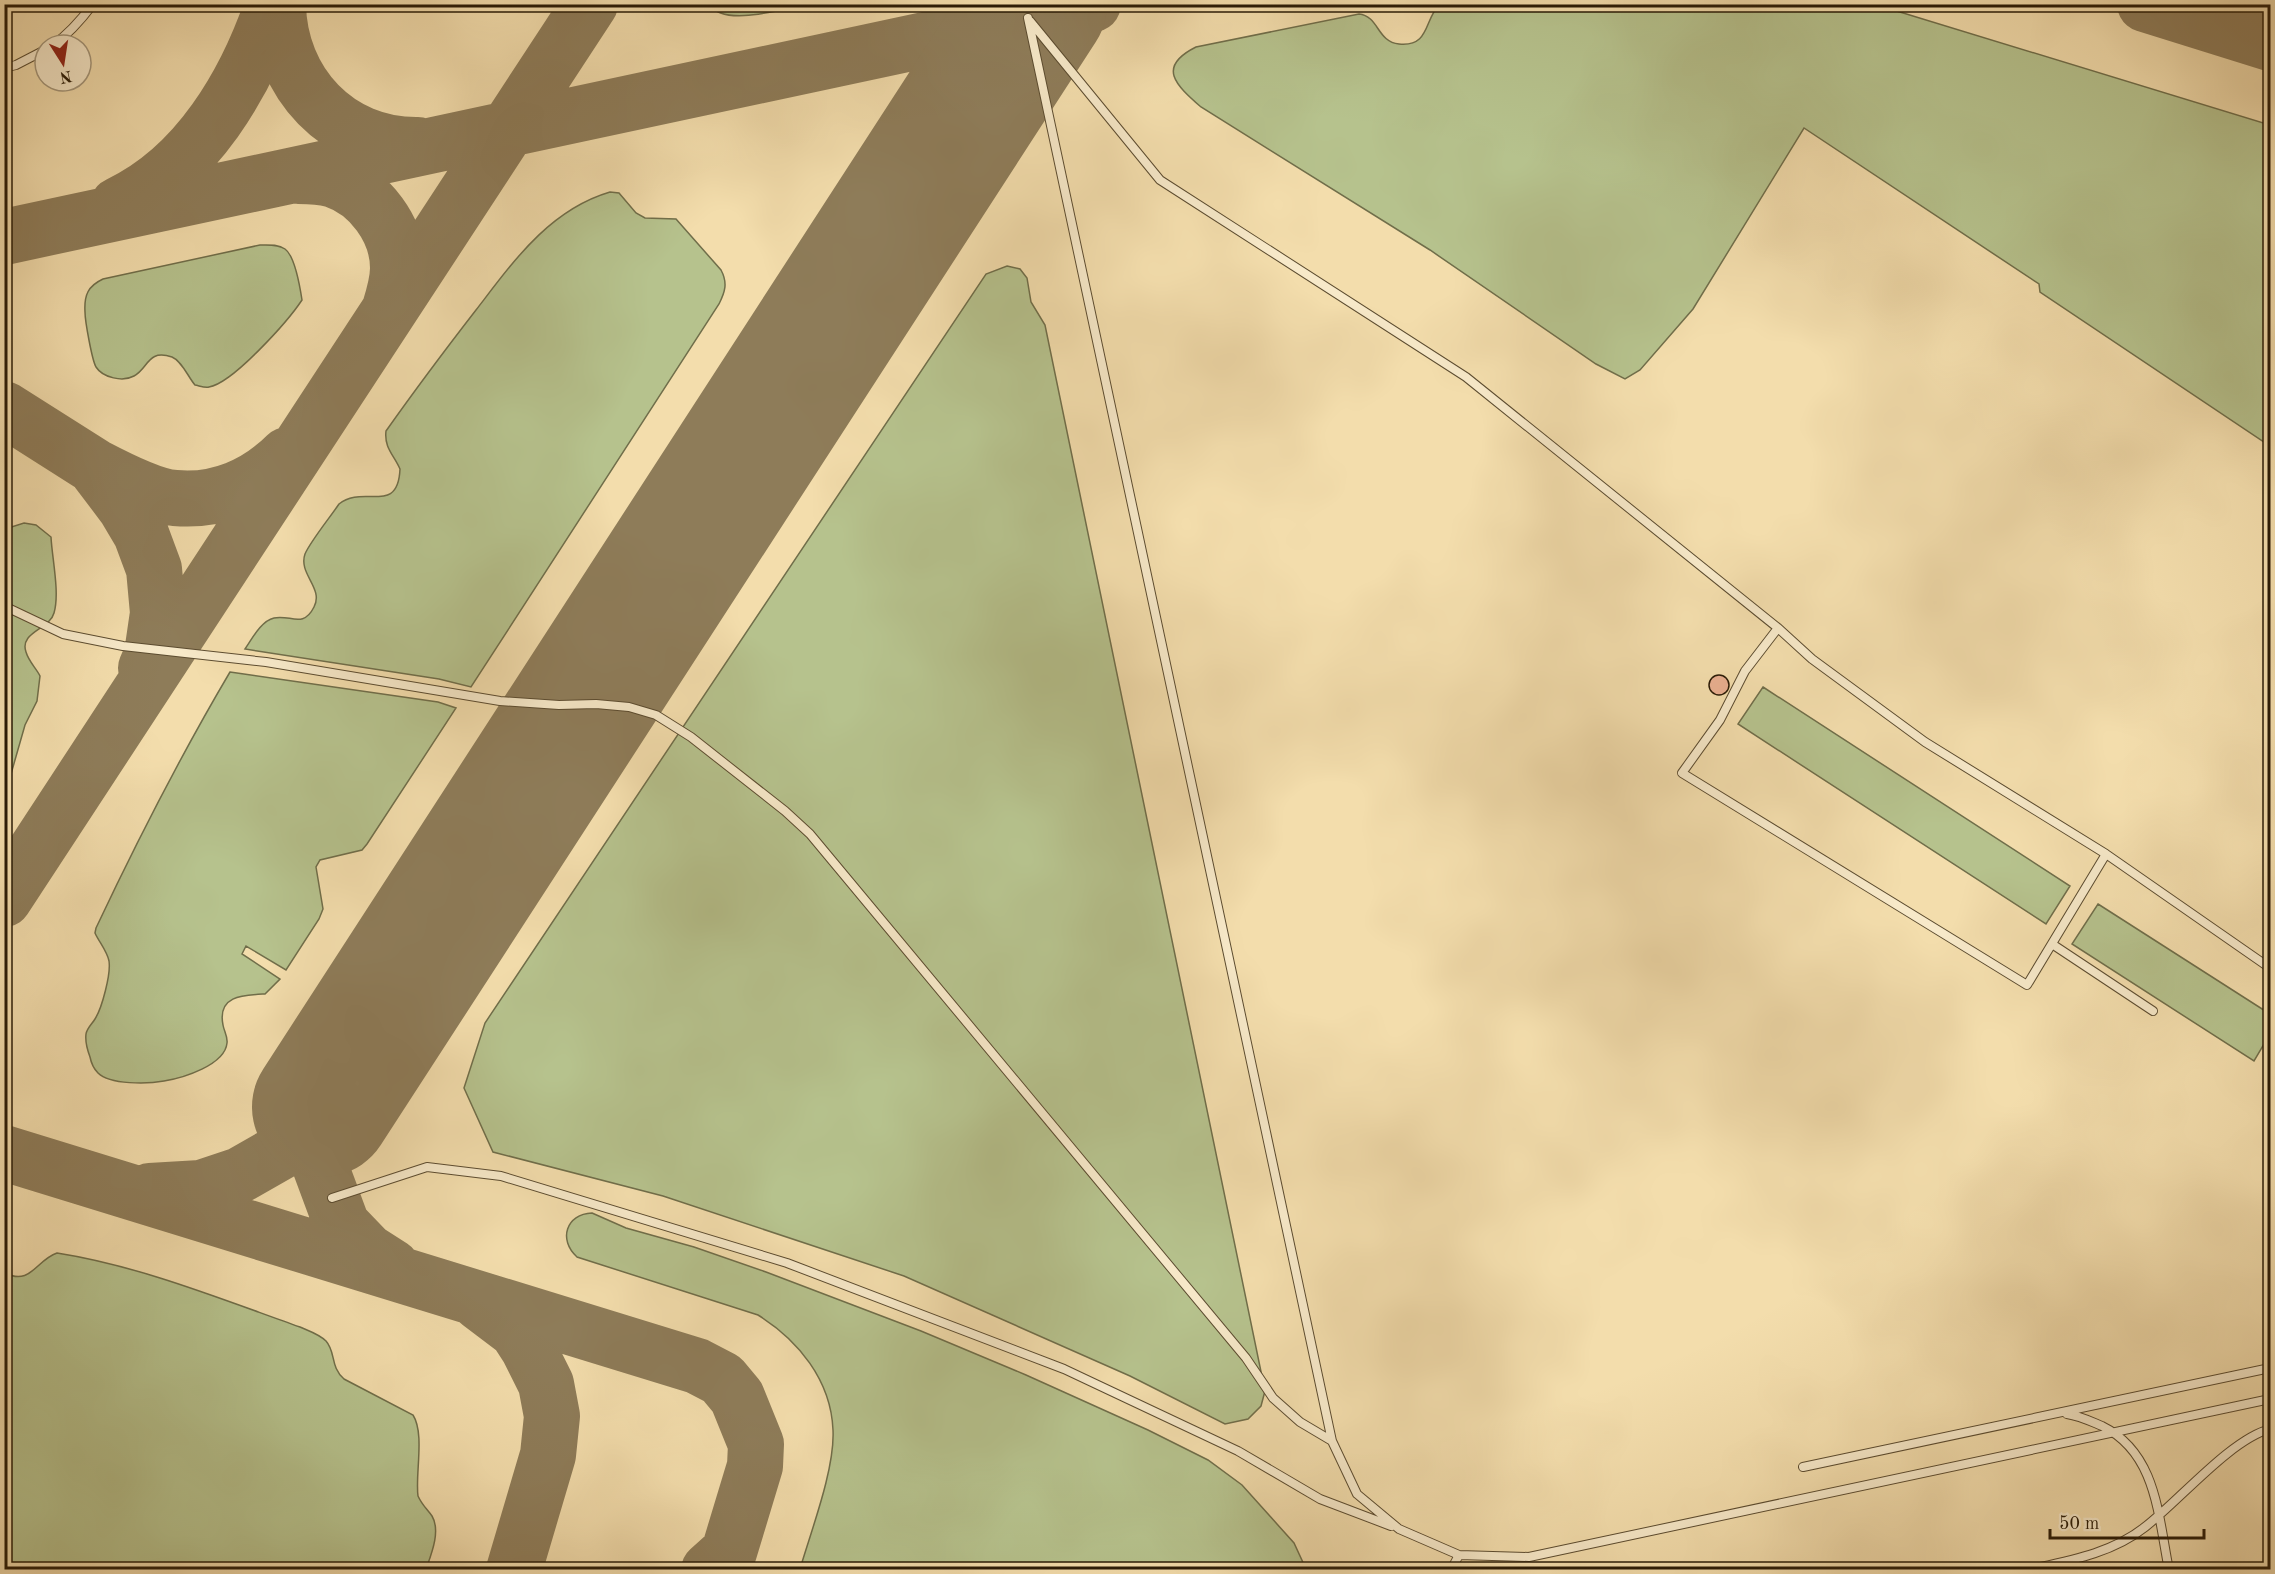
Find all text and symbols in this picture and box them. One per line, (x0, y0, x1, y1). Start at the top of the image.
north arrow (33, 33, 93, 93)
text: N (57, 67, 73, 85)
scale bar (2050, 1502, 2204, 1540)
text: 50 m (2059, 1515, 2099, 1533)

